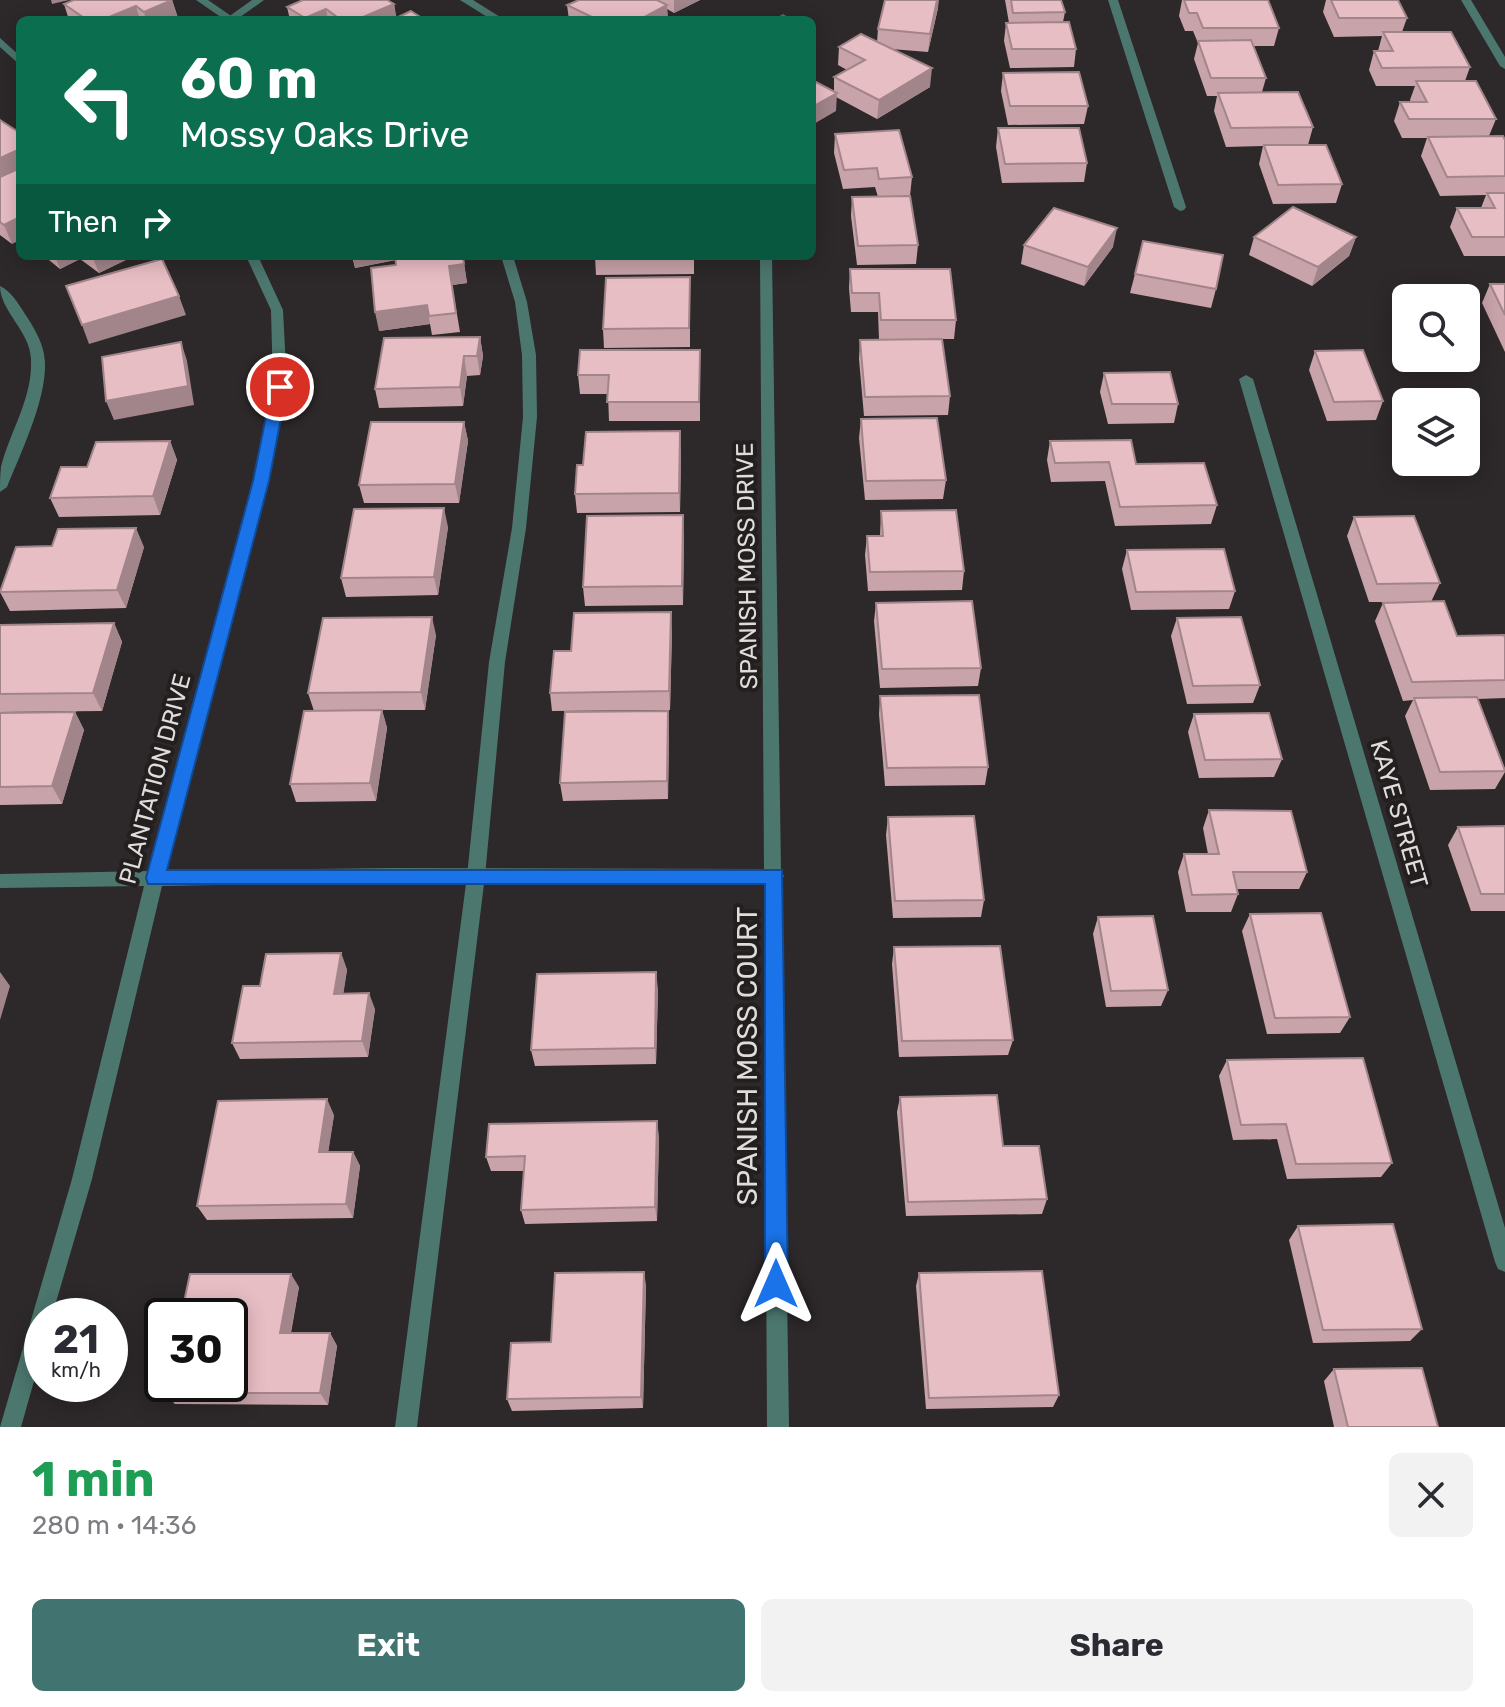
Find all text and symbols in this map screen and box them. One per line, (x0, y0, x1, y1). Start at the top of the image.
text: 60 m (180, 46, 318, 112)
icon: left (48, 48, 152, 152)
text: Mossy Oaks Drive (180, 113, 469, 156)
icon: right (134, 200, 178, 244)
text: Then (48, 204, 118, 240)
map controls (1392, 284, 1480, 476)
button: search (1392, 284, 1480, 372)
pin (246, 353, 314, 421)
icon: arrive (258, 365, 302, 409)
button: layers (1392, 388, 1480, 476)
street label: SPANISH MOSS DRIVE (731, 442, 763, 690)
street label: PLANTATION DRIVE (113, 671, 197, 887)
street label: KAYE STREET (1365, 737, 1433, 891)
street label: SPANISH MOSS COURT (731, 907, 764, 1205)
position arrow (734, 1242, 818, 1326)
speed limit sign: 30 (144, 1298, 248, 1402)
text: 21 (53, 1316, 99, 1363)
text: km/h (51, 1358, 101, 1382)
text: 1 min (32, 1451, 155, 1508)
button: close (1389, 1453, 1473, 1537)
text: 280 m · 14:36 (32, 1510, 196, 1541)
button: Exit (32, 1599, 745, 1691)
button: Share (761, 1599, 1473, 1691)

